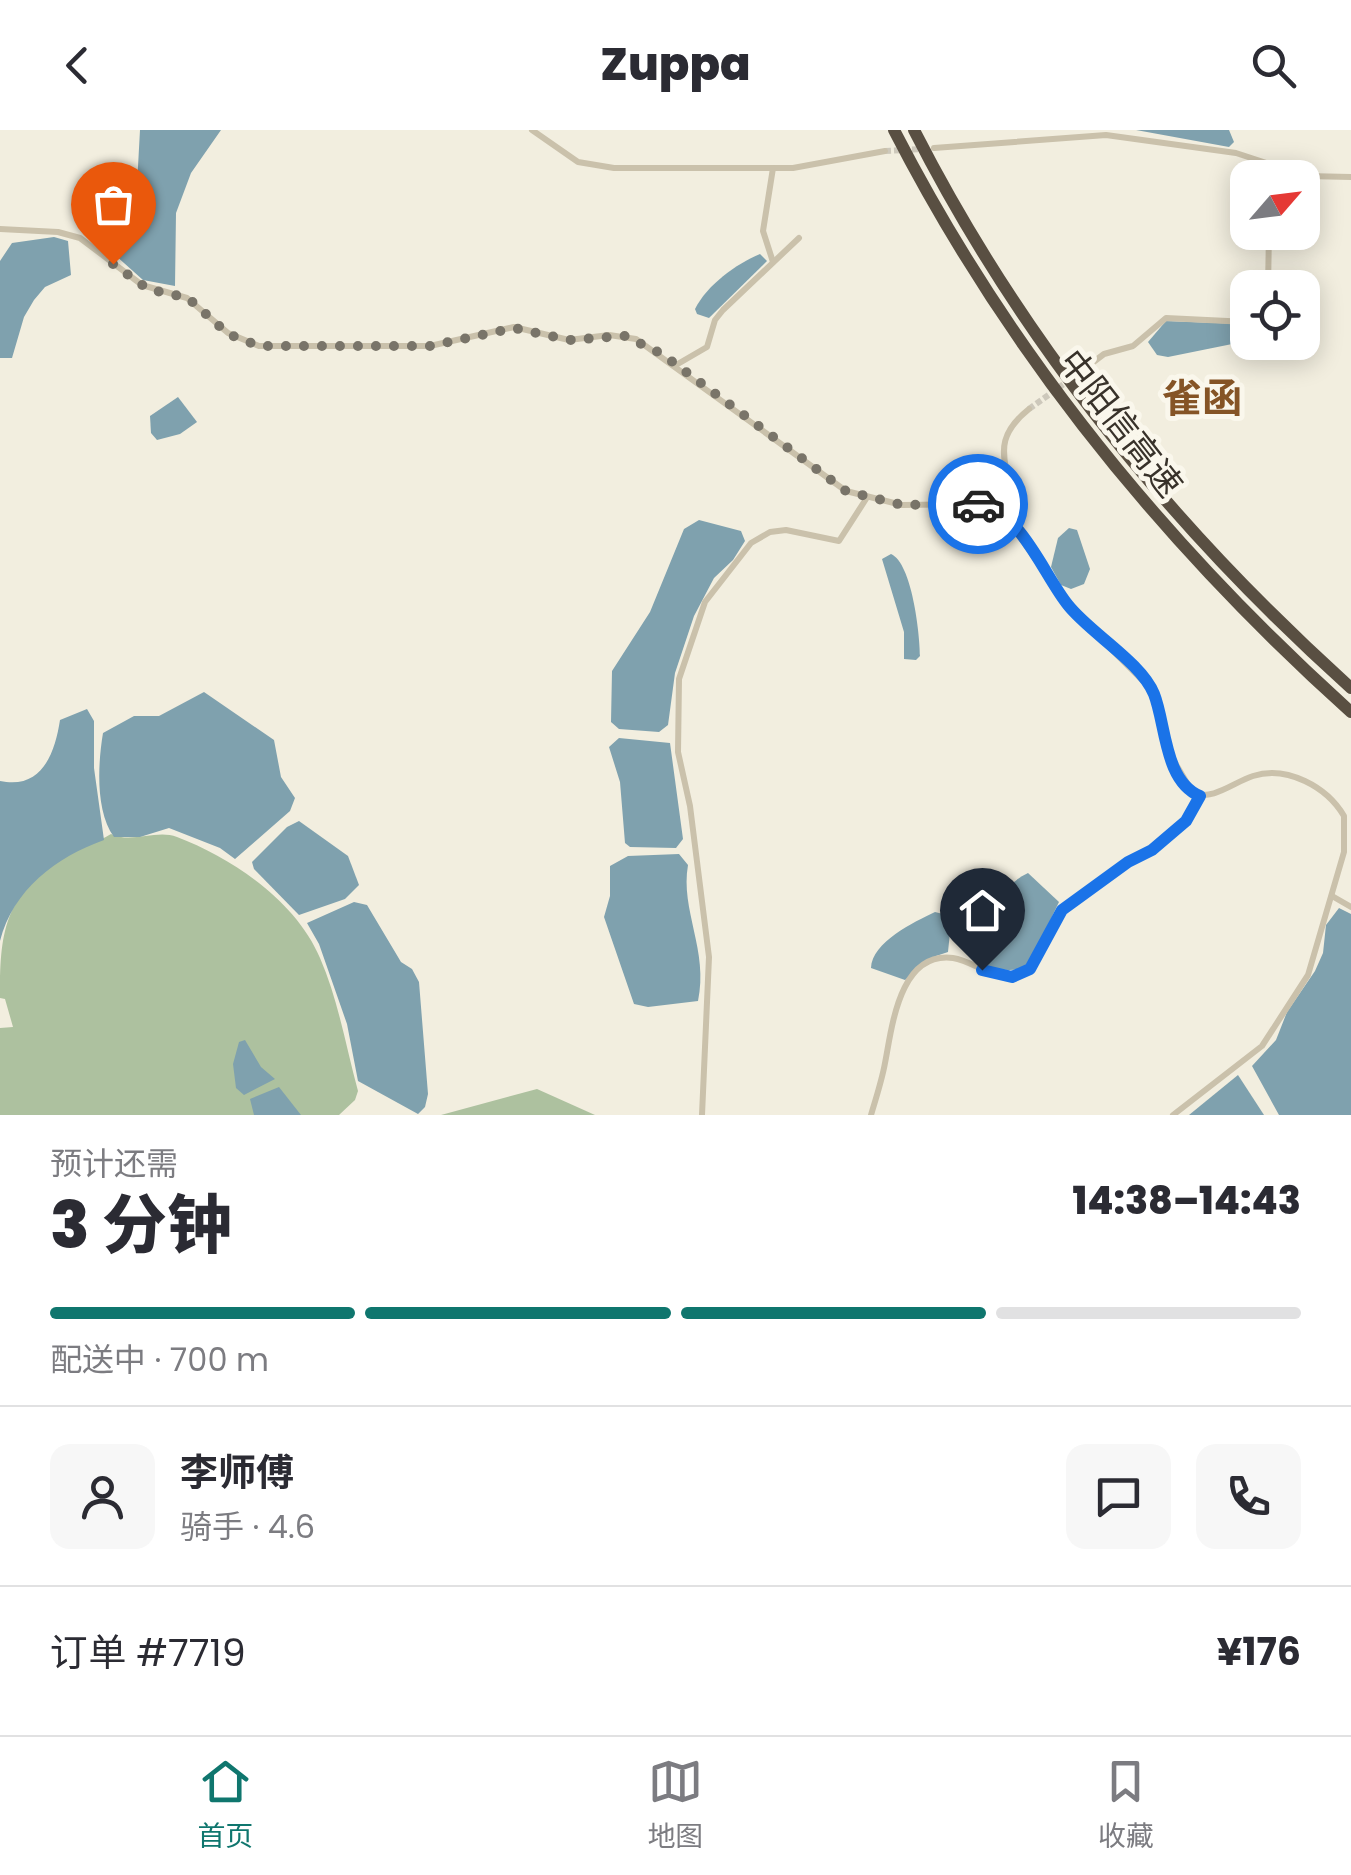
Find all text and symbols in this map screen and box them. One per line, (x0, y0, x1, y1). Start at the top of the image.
text: Zuppa (600, 33, 751, 96)
icon: back (50, 38, 105, 93)
icon: search (1246, 38, 1301, 93)
north arrow (1230, 160, 1320, 250)
map controls (1230, 160, 1320, 360)
pin (71, 162, 156, 265)
icon: bag (86, 177, 141, 232)
button: locate (1230, 270, 1320, 360)
street label: 中阳信高速 (1048, 339, 1194, 507)
district label: 雀函 (1162, 370, 1242, 426)
courier (928, 454, 1028, 554)
icon: car (951, 477, 1006, 532)
pin (940, 868, 1025, 971)
icon: home (955, 883, 1010, 938)
text: 预计还需 (50, 1141, 178, 1186)
text: 14:38–14:43 (1073, 1174, 1301, 1227)
text: 3 分钟 (50, 1180, 232, 1271)
text: 配送中 · 700 m (50, 1337, 269, 1382)
button: person (50, 1444, 155, 1549)
button: chat (1066, 1444, 1171, 1549)
button: phone (1196, 1444, 1301, 1549)
text: 李师傅 (180, 1446, 294, 1499)
text: 骑手 · 4.6 (180, 1504, 315, 1549)
text: ¥176 (1217, 1625, 1301, 1678)
text: 订单 #7719 (50, 1626, 246, 1679)
tab: 首页 (197, 1754, 253, 1858)
tab: 地图 (647, 1754, 704, 1858)
tab: 收藏 (1098, 1754, 1154, 1858)

